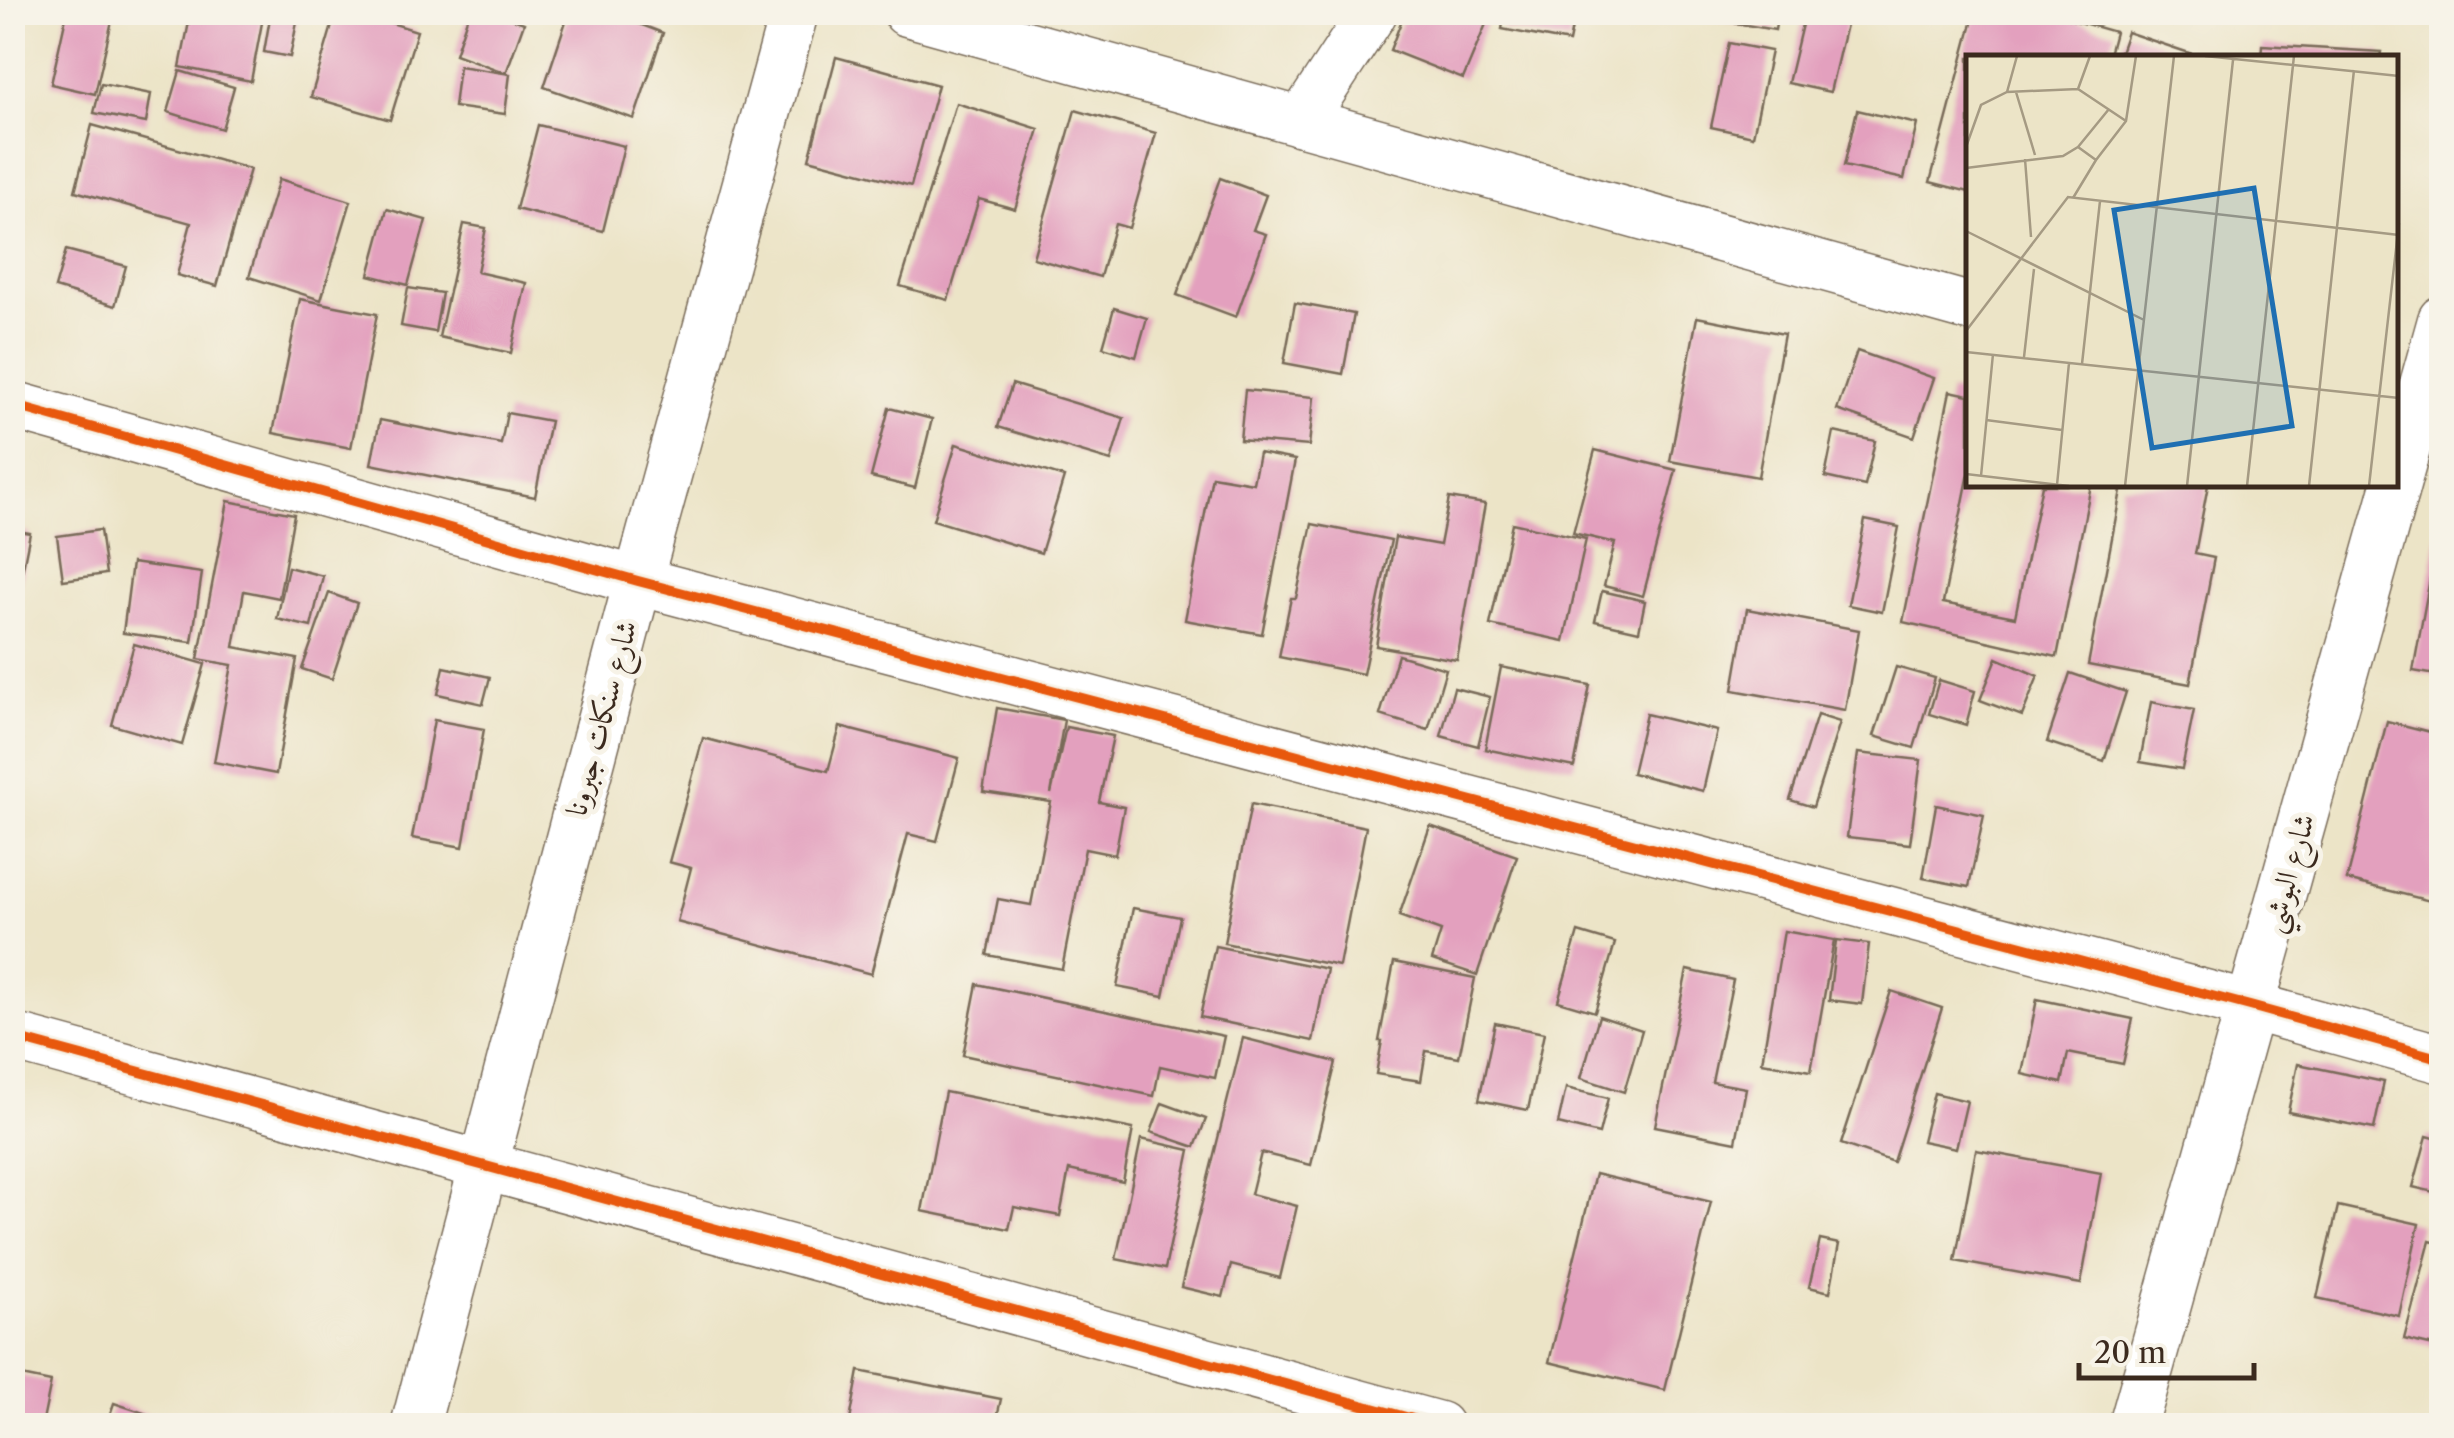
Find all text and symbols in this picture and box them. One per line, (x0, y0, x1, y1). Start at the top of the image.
inset map (1966, 55, 2399, 488)
street label: شارع سنكات جبرونا (557, 616, 652, 822)
street label: شارع البوشي (2253, 809, 2332, 939)
scale bar (2079, 1318, 2254, 1380)
text: 20 m (2094, 1334, 2166, 1371)

